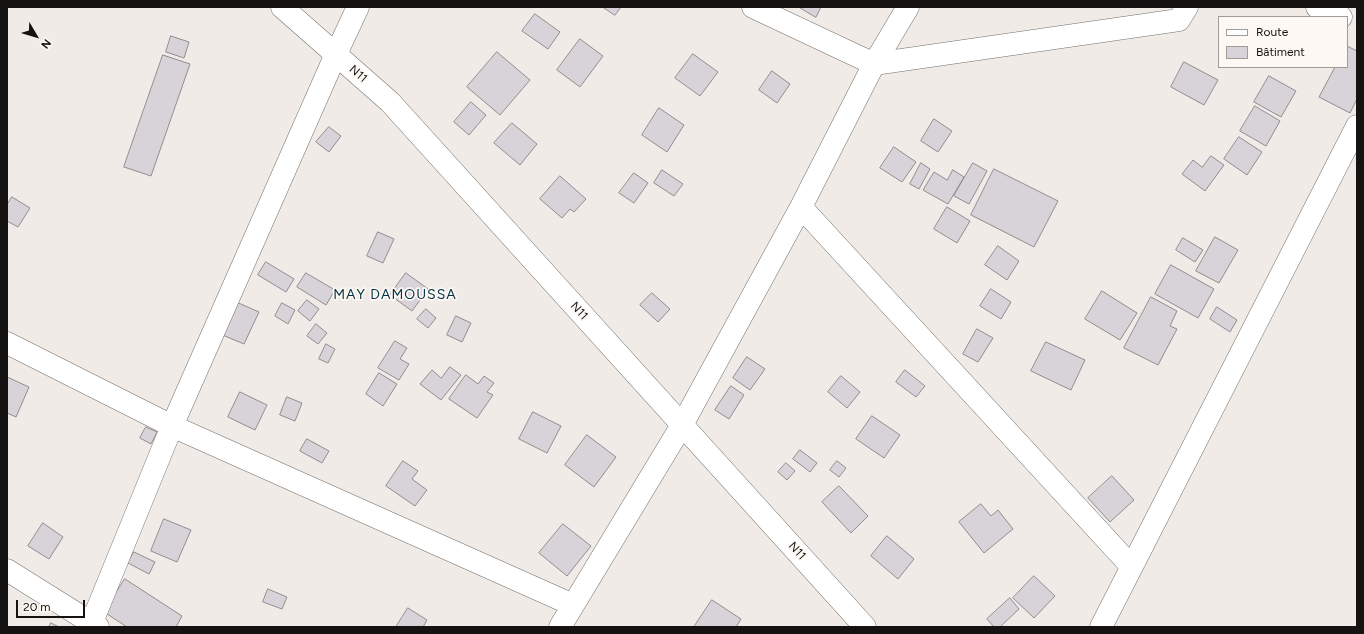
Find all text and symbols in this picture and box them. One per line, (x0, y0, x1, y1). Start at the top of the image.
north arrow (16, 16, 56, 56)
legend (1218, 16, 1348, 68)
text: Route (1256, 25, 1288, 39)
text: N (38, 36, 54, 51)
text: Bâtiment (1256, 45, 1305, 59)
street label: N11 (346, 62, 370, 86)
district label: MAY DAMOUSSA (333, 287, 457, 303)
street label: N11 (567, 299, 591, 323)
street label: N11 (785, 539, 809, 563)
scale bar (18, 592, 87, 618)
text: 20 m (23, 600, 51, 614)

